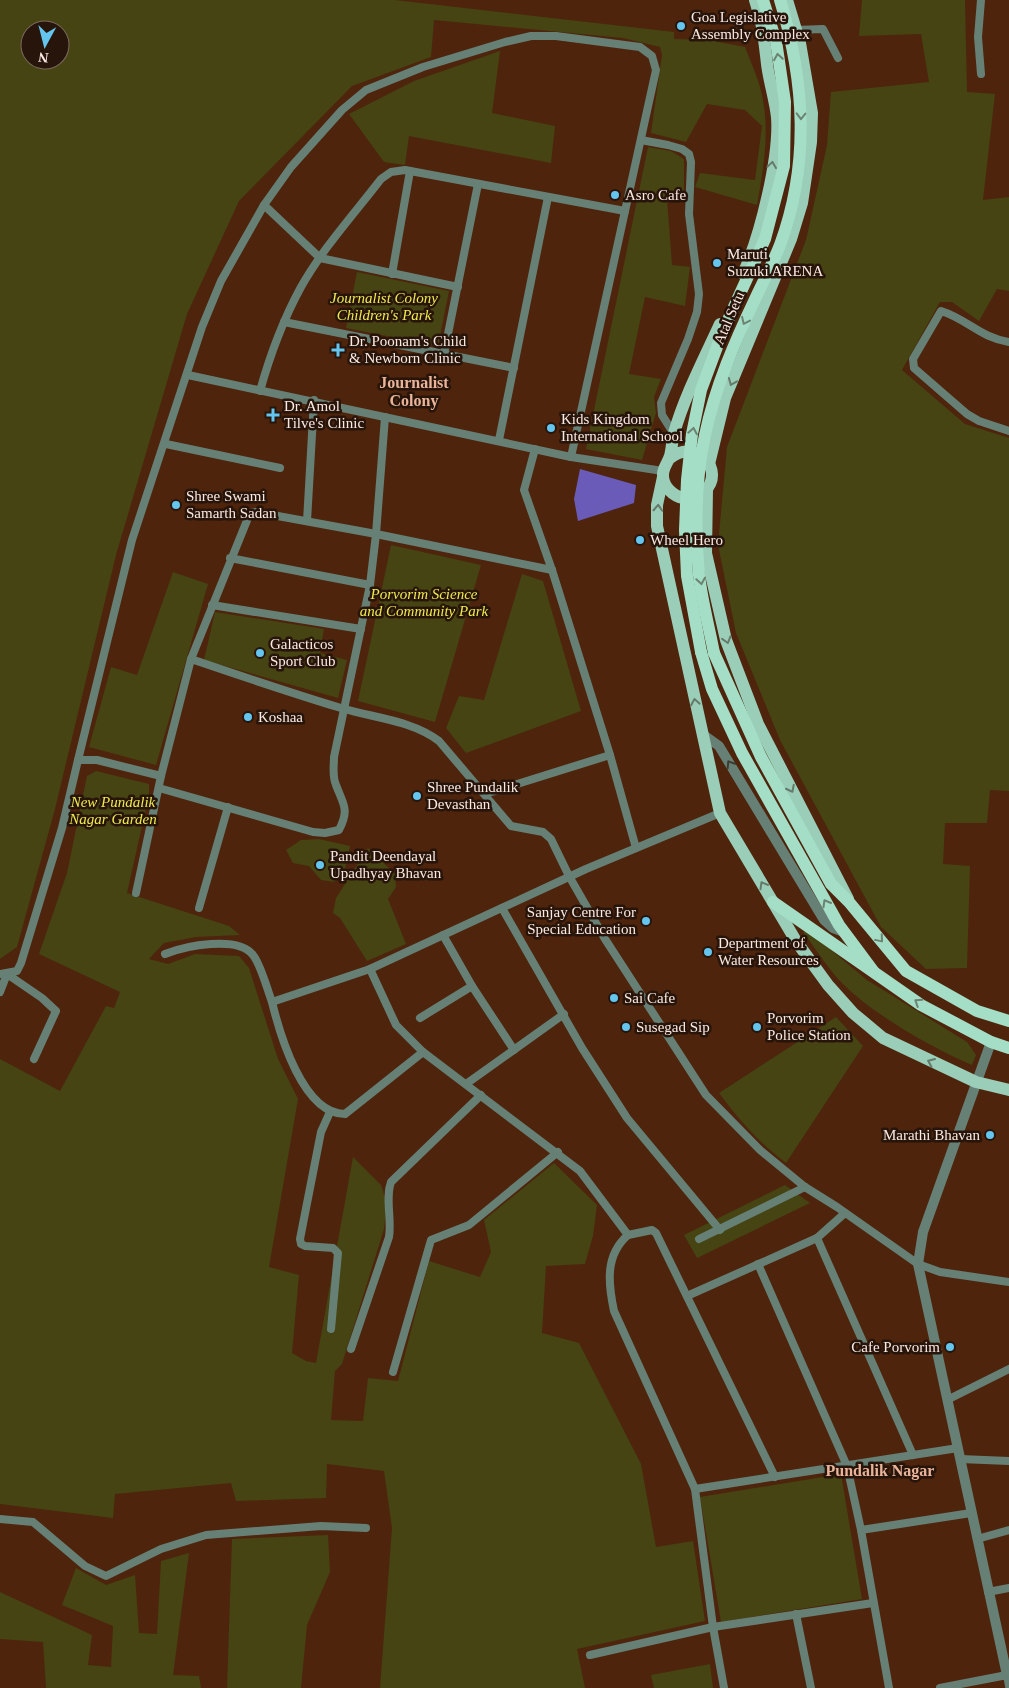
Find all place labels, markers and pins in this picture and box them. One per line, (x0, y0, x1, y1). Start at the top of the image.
place label: Goa Legislative Assembly Complex (691, 9, 810, 42)
marker: Goa Legislative Assembly Complex (675, 20, 687, 32)
place label: Asro Cafe (625, 187, 687, 203)
marker: Asro Cafe (609, 189, 621, 201)
place label: Maruti Suzuki ARENA (727, 246, 823, 279)
marker: Maruti Suzuki ARENA (711, 257, 723, 269)
place label: Dr. Poonam's Child & Newborn Clinic (349, 333, 467, 366)
marker: Dr. Poonam's Child & Newborn Clinic (331, 343, 345, 357)
place label: Dr. Amol Tilve's Clinic (284, 398, 364, 431)
marker: Dr. Amol Tilve's Clinic (266, 408, 280, 422)
place label: Kids Kingdom International School (561, 411, 683, 444)
marker: Kids Kingdom International School (545, 422, 557, 434)
place label: Shree Swami Samarth Sadan (186, 488, 277, 521)
marker: Shree Swami Samarth Sadan (170, 499, 182, 511)
place label: Wheel Hero (650, 532, 723, 548)
marker: Wheel Hero (634, 534, 646, 546)
place label: Galacticos Sport Club (270, 636, 335, 669)
marker: Galacticos Sport Club (254, 647, 266, 659)
place label: Koshaa (258, 709, 303, 725)
marker: Koshaa (242, 711, 254, 723)
place label: Shree Pundalik Devasthan (427, 779, 519, 812)
marker: Shree Pundalik Devasthan (411, 790, 423, 802)
place label: Pandit Deendayal Upadhyay Bhavan (330, 848, 442, 881)
marker: Pandit Deendayal Upadhyay Bhavan (314, 859, 326, 871)
place label: Sanjay Centre For Special Education (527, 904, 636, 937)
marker: Sanjay Centre For Special Education (640, 915, 652, 927)
place label: Department of Water Resources (718, 935, 819, 968)
marker: Department of Water Resources (702, 946, 714, 958)
place label: Sai Cafe (624, 990, 676, 1006)
marker: Sai Cafe (608, 992, 620, 1004)
place label: Porvorim Police Station (767, 1010, 851, 1043)
place label: Susegad Sip (636, 1019, 710, 1035)
marker: Susegad Sip (620, 1021, 632, 1033)
marker: Porvorim Police Station (751, 1021, 763, 1033)
place label: Marathi Bhavan (883, 1127, 980, 1143)
marker: Marathi Bhavan (984, 1129, 996, 1141)
place label: Cafe Porvorim (851, 1339, 940, 1355)
marker: Cafe Porvorim (944, 1341, 956, 1353)

